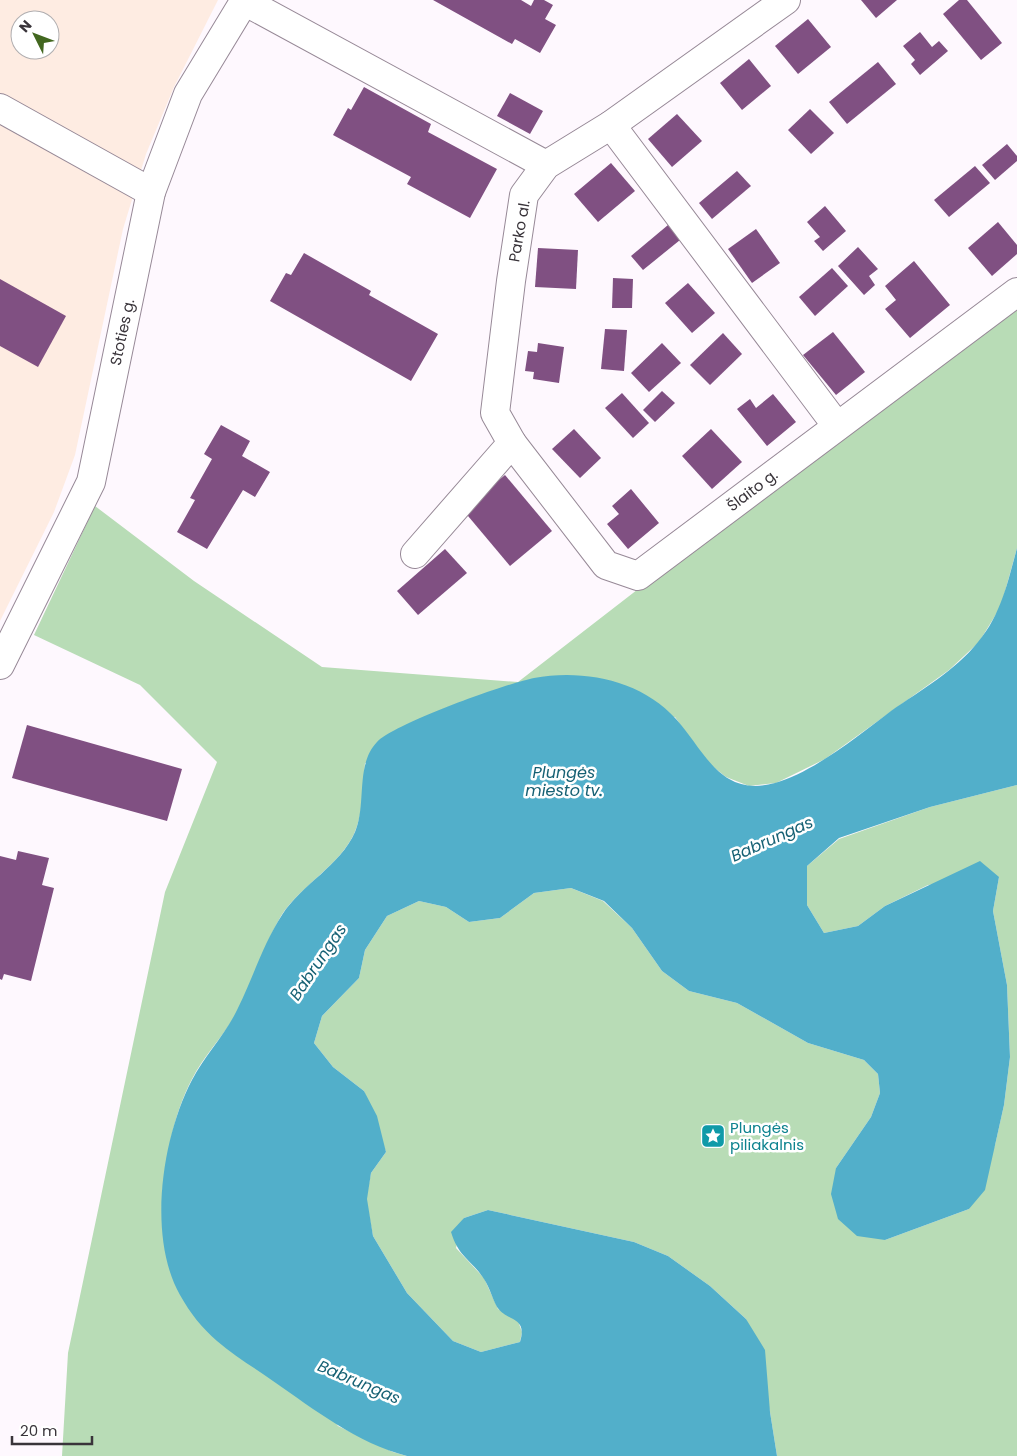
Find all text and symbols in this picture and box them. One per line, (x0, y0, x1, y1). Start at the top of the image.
north arrow (10, 10, 60, 60)
text: N (14, 16, 36, 37)
street label: Parko al. (503, 198, 535, 264)
street label: Stoties g. (105, 297, 139, 367)
street label: Šlaito g. (722, 464, 782, 516)
water label: Plungės miesto tv. (525, 761, 603, 802)
water label: Babrungas (727, 811, 817, 867)
water label: Babrungas (284, 919, 352, 1005)
place label: Plungės piliakalnis (730, 1117, 804, 1155)
place icon: Plungės piliakalnis (700, 1123, 726, 1149)
water label: Babrungas (314, 1354, 404, 1410)
scale bar (12, 1414, 92, 1446)
text: 20 m (20, 1420, 58, 1441)

